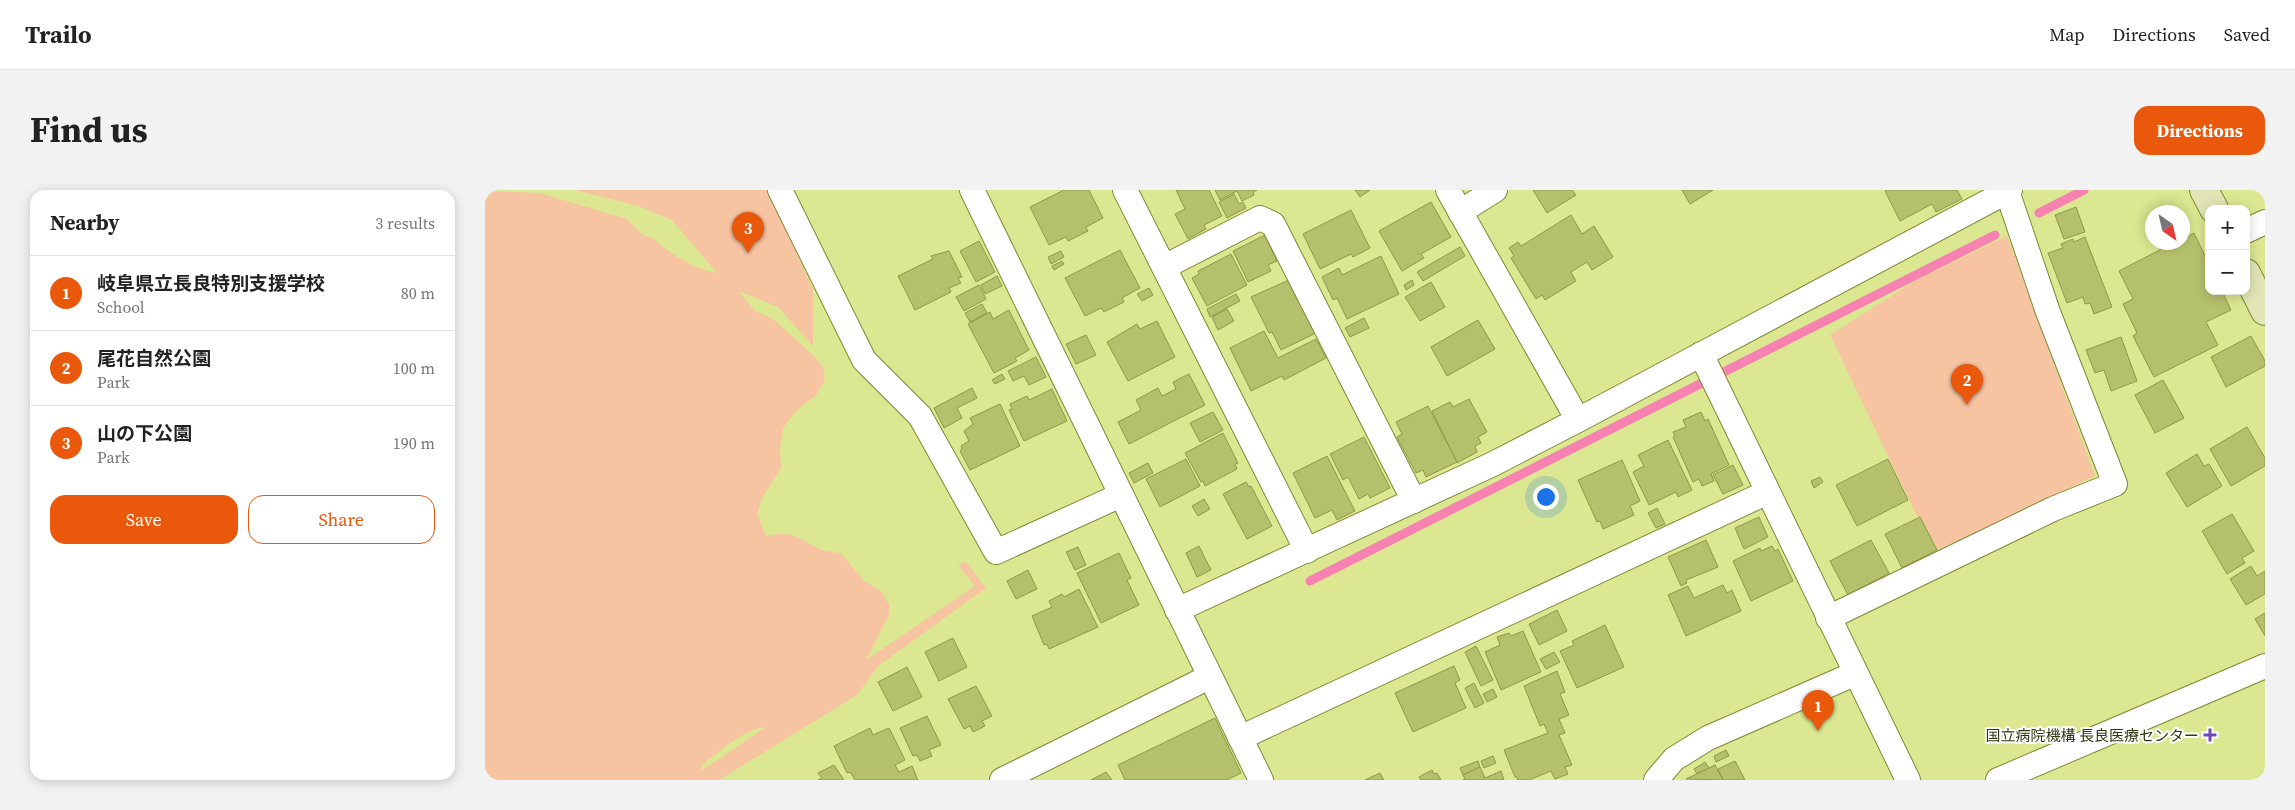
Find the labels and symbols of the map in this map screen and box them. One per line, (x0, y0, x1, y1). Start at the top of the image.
north arrow (2145, 205, 2190, 250)
pin: 3 (732, 212, 764, 253)
pin: 2 (1951, 364, 1983, 405)
your location (1533, 484, 1559, 510)
pin: 1 (1802, 690, 1834, 731)
place label: 国立病院機構 長良医療センター (1986, 725, 2199, 746)
marker: 国立病院機構 長良医療センター (2203, 728, 2217, 742)

